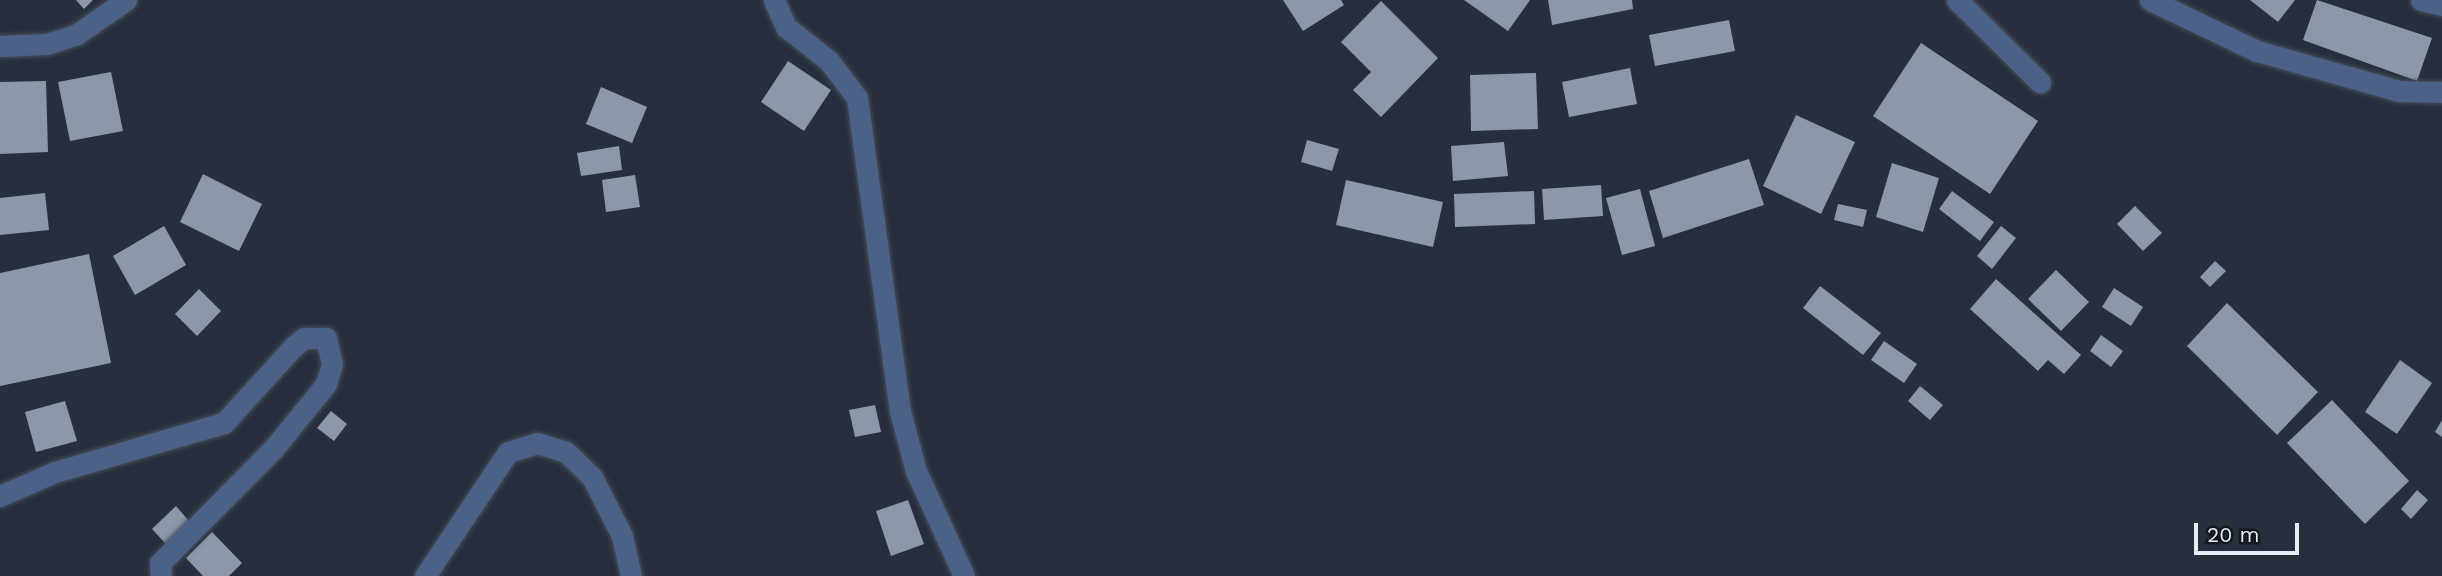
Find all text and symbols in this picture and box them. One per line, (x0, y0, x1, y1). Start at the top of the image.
scale bar (2197, 510, 2302, 554)
text: 20 m (2207, 522, 2259, 547)

